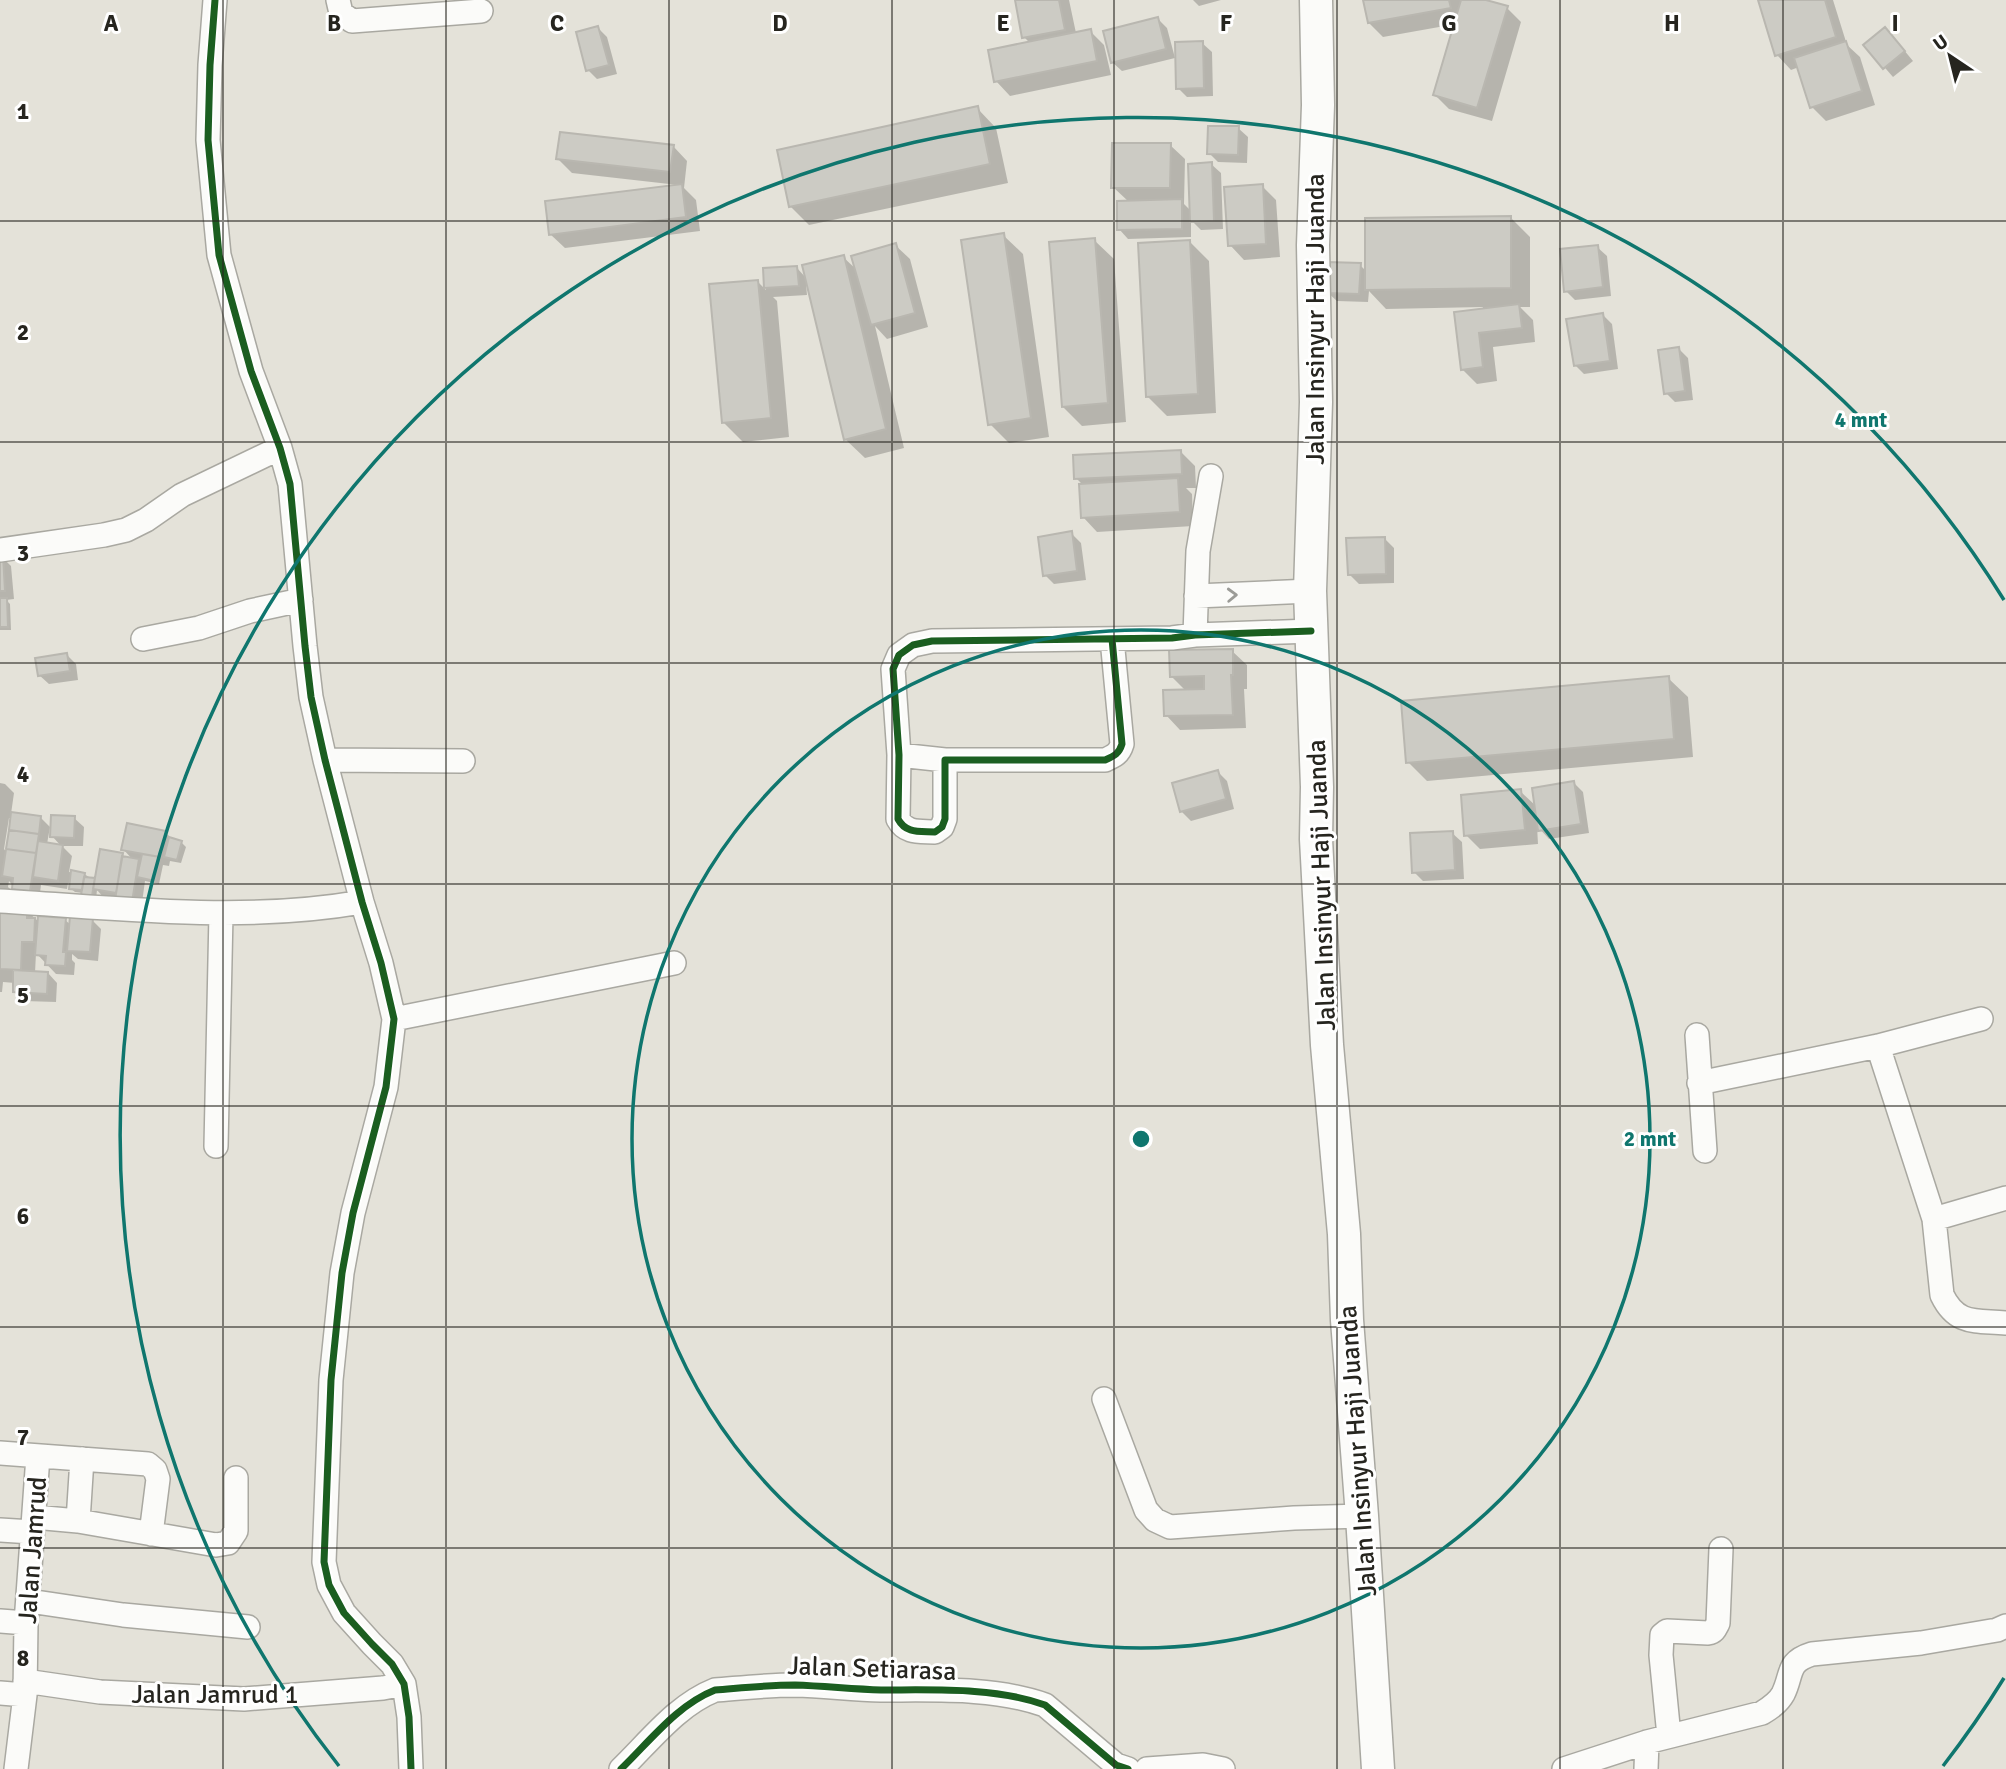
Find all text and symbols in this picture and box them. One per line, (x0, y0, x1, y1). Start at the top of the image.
text: A (104, 9, 119, 38)
text: B (327, 9, 341, 38)
text: C (550, 9, 564, 38)
text: D (772, 9, 788, 38)
text: E (996, 9, 1010, 38)
text: F (1220, 9, 1232, 38)
text: G (1441, 9, 1457, 38)
text: H (1664, 9, 1680, 38)
text: I (1891, 9, 1899, 38)
north arrow (1915, 21, 1985, 91)
text: U (1929, 29, 1953, 56)
text: 1 (17, 97, 29, 126)
street label: Jalan Insinyur Haji Juanda (1300, 173, 1332, 465)
text: 2 (17, 318, 29, 347)
text: 4 mnt (1835, 407, 1887, 433)
text: 3 (17, 539, 29, 568)
one-way arrow (1227, 587, 1238, 603)
street label: Jalan Insinyur Haji Juanda (1301, 739, 1343, 1031)
text: 4 (17, 760, 29, 789)
text: 5 (17, 981, 29, 1010)
text: 2 mnt (1624, 1126, 1676, 1152)
centre of rings (1129, 1127, 1153, 1151)
text: 6 (17, 1202, 29, 1231)
street label: Jalan Insinyur Haji Juanda (1332, 1304, 1384, 1597)
text: 7 (17, 1423, 29, 1452)
street label: Jalan Jamrud (12, 1475, 54, 1625)
text: 8 (17, 1644, 29, 1673)
street label: Jalan Setiarasa (787, 1650, 957, 1688)
street label: Jalan Jamrud 1 (131, 1679, 299, 1711)

